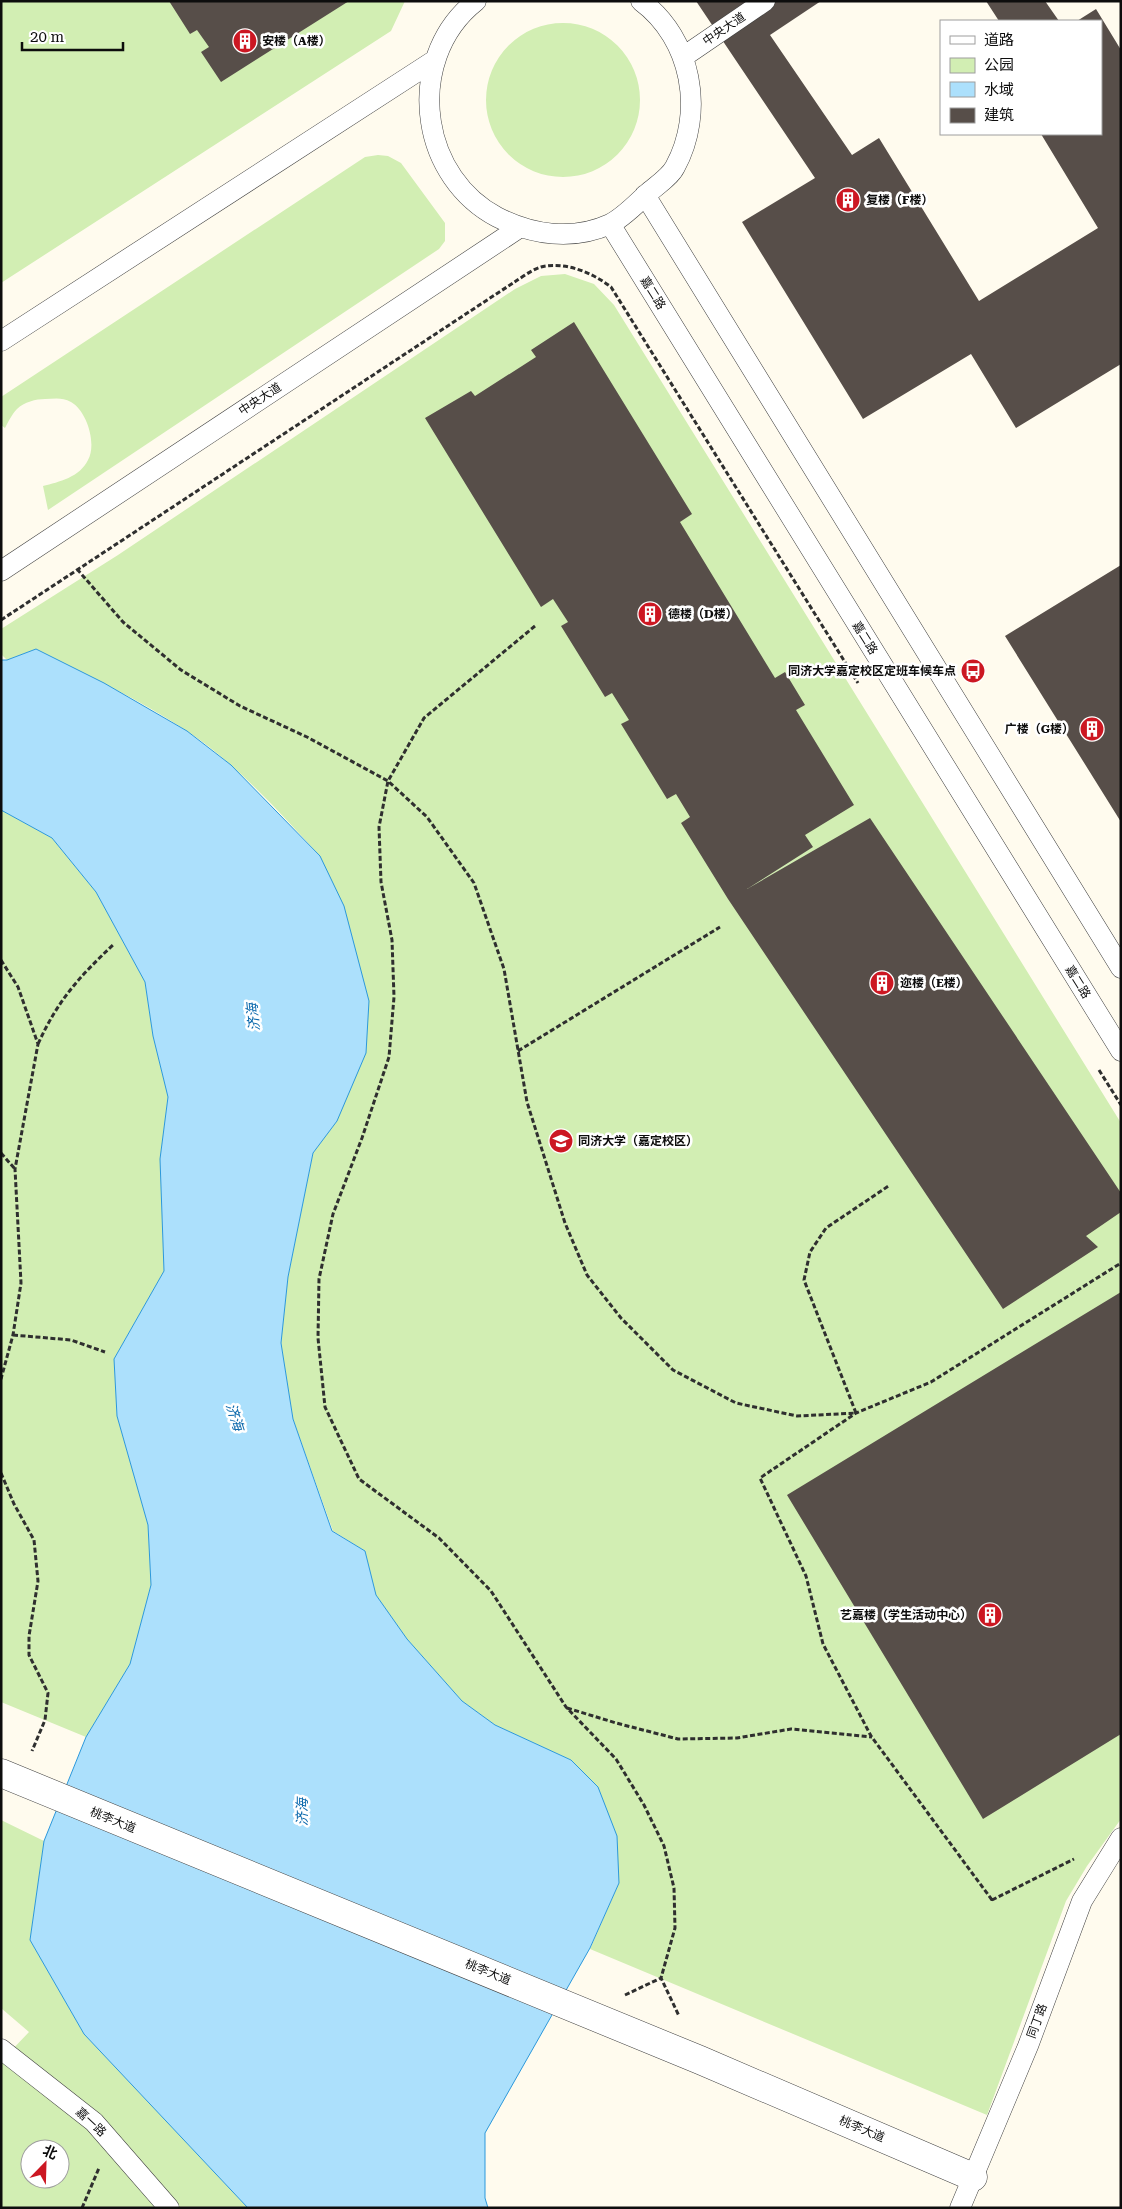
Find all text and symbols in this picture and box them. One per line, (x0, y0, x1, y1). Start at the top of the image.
street label: 中央大道 (700, 10, 748, 48)
scale bar (22, 20, 124, 52)
legend (940, 20, 1102, 135)
text: 20 m (30, 28, 65, 46)
building icon: 安楼（A楼） (232, 28, 258, 54)
text: 道路 (984, 31, 1014, 49)
place label: 安楼（A楼） (262, 34, 331, 48)
text: 公园 (984, 56, 1014, 74)
text: 水域 (984, 81, 1014, 99)
text: 建筑 (984, 106, 1014, 124)
building icon: 复楼（F楼） (835, 187, 861, 213)
place label: 复楼（F楼） (866, 193, 933, 207)
street label: 嘉二路 (638, 274, 668, 312)
street label: 中央大道 (236, 380, 284, 418)
building icon: 德楼（D楼） (637, 601, 663, 627)
place label: 德楼（D楼） (668, 607, 738, 621)
street label: 嘉二路 (850, 619, 880, 657)
bus stop icon: 同济大学嘉定校区定班车候车点 (960, 658, 986, 684)
place label: 同济大学嘉定校区定班车候车点 (788, 664, 956, 678)
building icon: 广楼（G楼） (1079, 716, 1105, 742)
place label: 广楼（G楼） (1005, 722, 1074, 736)
street label: 嘉二路 (1063, 963, 1093, 1001)
building icon: 迩楼（E楼） (869, 970, 895, 996)
place label: 迩楼（E楼） (900, 976, 968, 990)
water label: 济海 (243, 1000, 262, 1032)
school or university icon: 同济大学（嘉定校区） (548, 1128, 574, 1154)
place label: 同济大学（嘉定校区） (578, 1134, 698, 1148)
water label: 济海 (223, 1401, 248, 1435)
building icon: 艺嘉楼（学生活动中心） (977, 1602, 1003, 1628)
place label: 艺嘉楼（学生活动中心） (840, 1608, 972, 1622)
water label: 济海 (294, 1796, 310, 1826)
street label: 桃李大道 (88, 1805, 138, 1835)
street label: 桃李大道 (463, 1957, 513, 1987)
street label: 同丁路 (1024, 2002, 1050, 2040)
street label: 嘉一路 (73, 2105, 109, 2139)
street label: 桃李大道 (837, 2113, 887, 2145)
north arrow (20, 2139, 70, 2189)
text: 北 (41, 2142, 60, 2162)

